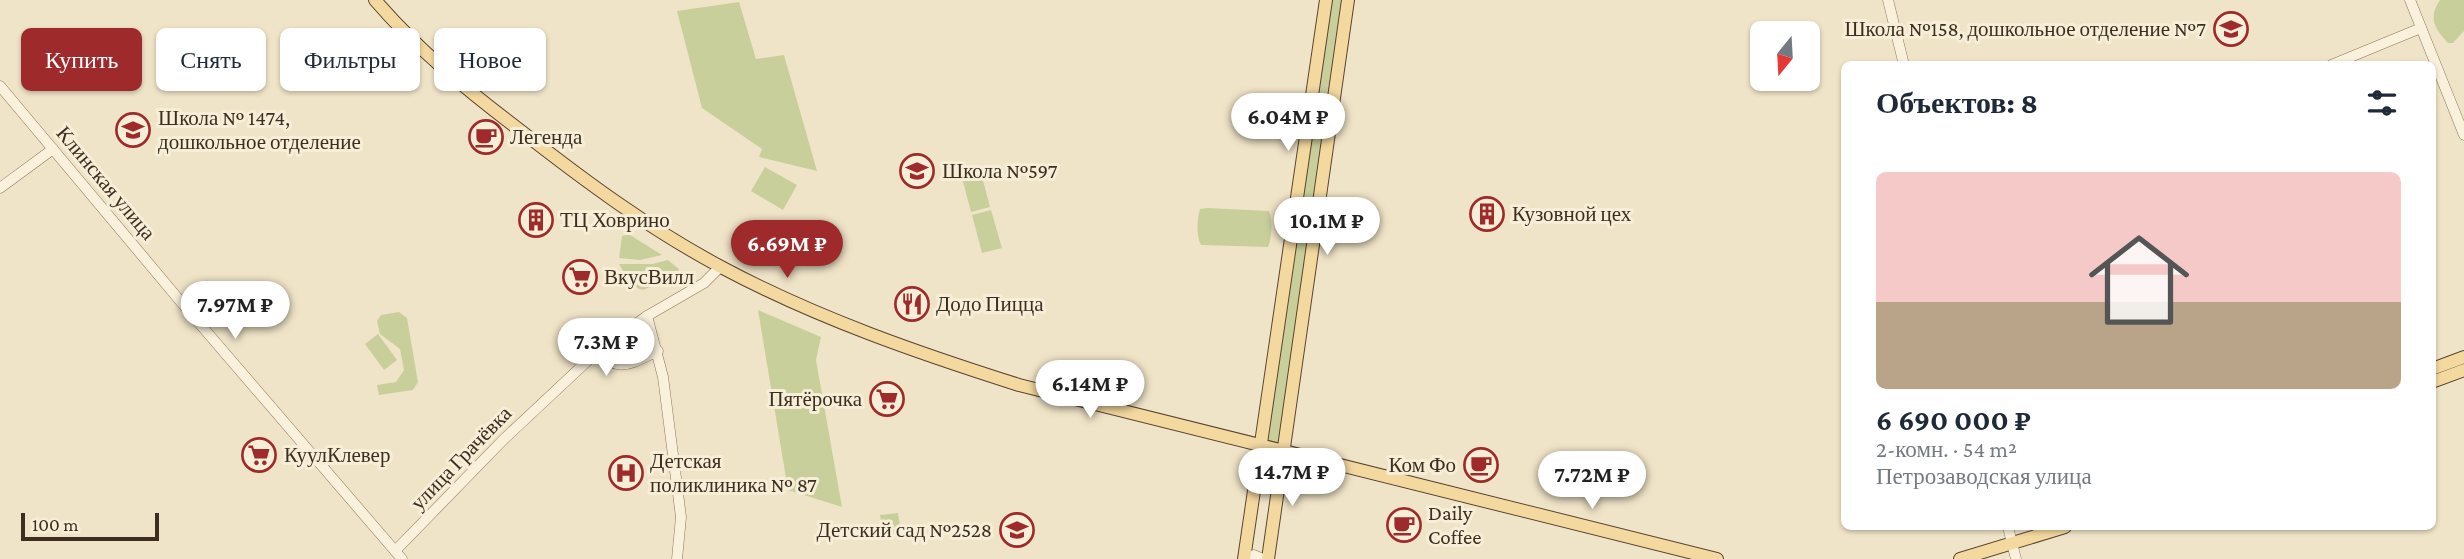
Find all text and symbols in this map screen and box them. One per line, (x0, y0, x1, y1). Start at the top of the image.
school or university icon: Школа №158, дошкольное отделение №7 (2212, 10, 2250, 48)
place label: Школа №158, дошкольное отделение №7 (1844, 17, 2206, 41)
north arrow (1750, 21, 1820, 91)
map controls (1750, 21, 1820, 91)
chip: Купить (21, 28, 142, 91)
chip: Снять (156, 28, 266, 91)
chip: Фильтры (280, 28, 420, 91)
chip: Новое (434, 28, 546, 91)
icon: filters (2363, 84, 2401, 122)
text: Объектов: 8 (1876, 86, 2038, 119)
pin: 6.04M ₽ (1223, 94, 1353, 153)
text: 6.04M ₽ (1247, 103, 1329, 129)
place label: Школа № 1474, дошкольное отделение (158, 106, 361, 154)
school or university icon: Школа № 1474, дошкольное отделение (114, 111, 152, 149)
cafe icon: Легенда (467, 118, 505, 156)
street label: Клинская улица (52, 121, 161, 245)
place label: Легенда (510, 125, 583, 149)
school or university icon: Школа №597 (898, 152, 936, 190)
place label: Школа №597 (942, 159, 1058, 183)
building icon: Кузовной цех (1468, 195, 1506, 233)
pin: 10.1M ₽ (1262, 198, 1392, 257)
building icon: ТЦ Ховрино (517, 201, 555, 239)
place label: Кузовной цех (1512, 202, 1632, 226)
text: 10.1M ₽ (1290, 207, 1364, 233)
place label: ТЦ Ховрино (560, 208, 670, 232)
icon: home (2076, 217, 2202, 343)
pin: 6.69M ₽ (722, 220, 852, 280)
text: 6.69M ₽ (747, 230, 827, 256)
supermarket icon: ВкусВилл (561, 258, 599, 296)
place label: ВкусВилл (604, 265, 694, 289)
pin: 7.97M ₽ (170, 282, 300, 341)
restaurant icon: Додо Пицца (893, 285, 931, 323)
text: 7.97M ₽ (197, 291, 273, 317)
place label: Додо Пицца (936, 292, 1044, 316)
pin: 7.3M ₽ (549, 318, 663, 378)
text: 7.3M ₽ (574, 328, 638, 354)
pin: 6.14M ₽ (1025, 360, 1155, 420)
text: 6.14M ₽ (1052, 370, 1128, 396)
supermarket icon: Пятёрочка (868, 380, 906, 418)
place label: Пятёрочка (768, 387, 863, 411)
street label: улица Грачёвка (406, 401, 517, 515)
text: 6 690 000 ₽ (1876, 403, 2031, 436)
supermarket icon: КуулКлевер (240, 436, 278, 474)
text: 2-комн. · 54 m² (1876, 436, 2017, 462)
place label: КуулКлевер (284, 443, 390, 467)
cafe icon: Ком Фо (1462, 446, 1500, 484)
pin: 14.7M ₽ (1227, 448, 1357, 508)
place label: Детская поликлиника № 87 (650, 449, 817, 497)
pin: 7.72M ₽ (1527, 452, 1657, 511)
place label: Ком Фо (1389, 453, 1456, 477)
hospital icon: Детская поликлиника № 87 (607, 454, 645, 492)
text: 14.7M ₽ (1254, 458, 1330, 484)
text: 7.72M ₽ (1554, 461, 1630, 487)
text: Петрозаводская улица (1876, 463, 2092, 489)
place label: Daily Coffee (1428, 501, 1481, 549)
cafe icon: Daily Coffee (1385, 506, 1423, 544)
scale bar (21, 510, 159, 542)
school or university icon: Детский сад №2528 (998, 511, 1036, 549)
text: 100 m (32, 514, 79, 535)
place label: Детский сад №2528 (816, 518, 992, 542)

